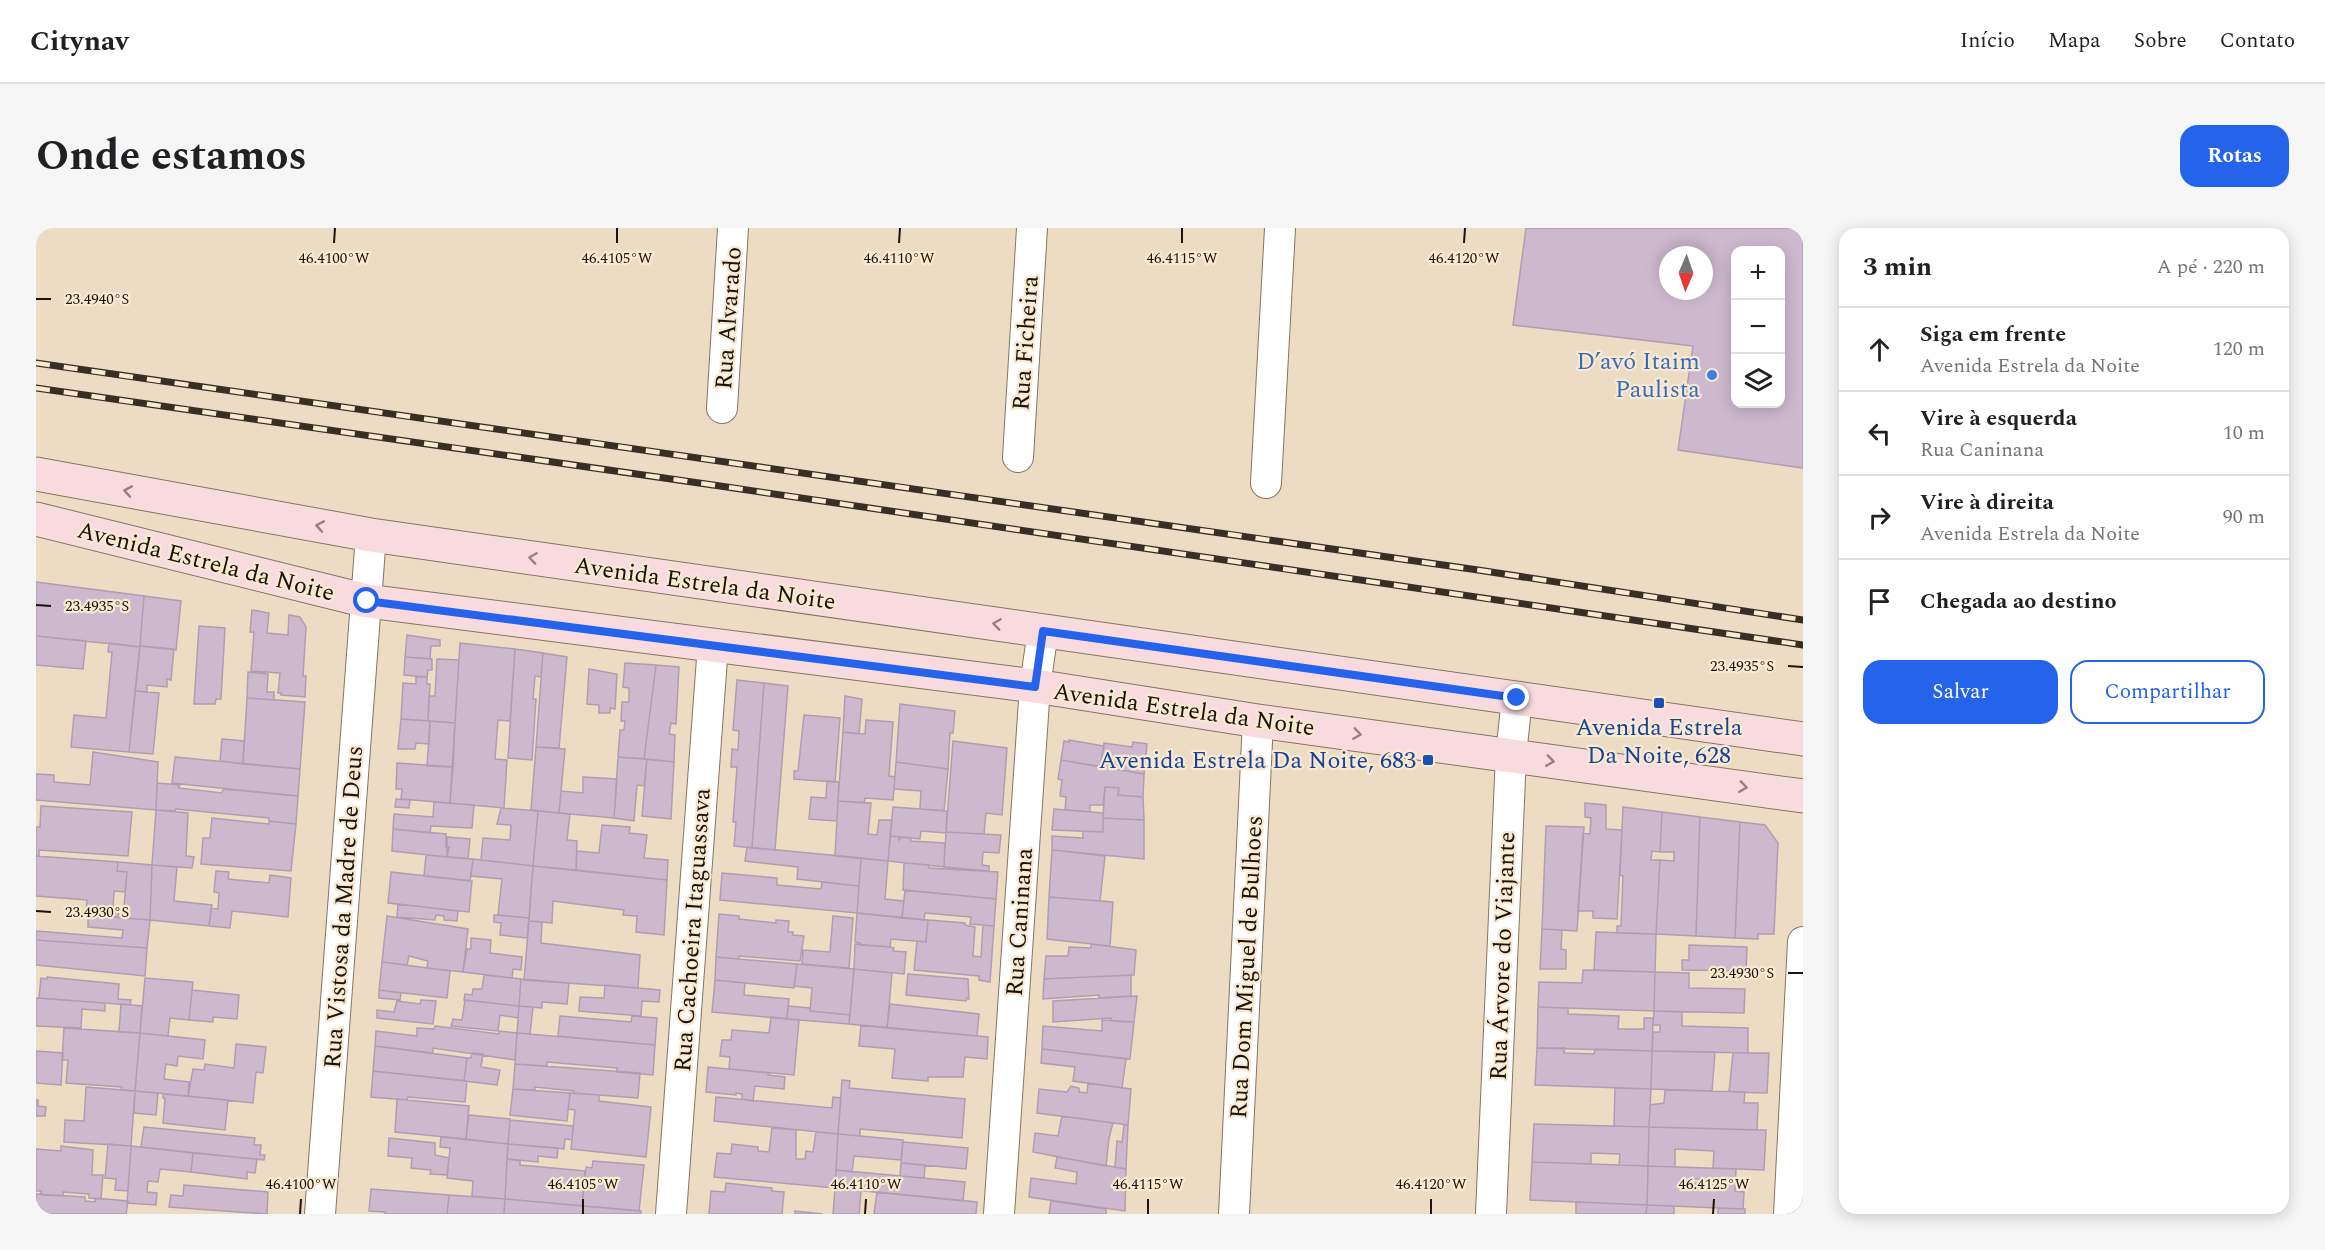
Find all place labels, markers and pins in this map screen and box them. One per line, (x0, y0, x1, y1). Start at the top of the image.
place label: D’avó Itaim Paulista (1576, 344, 1700, 408)
marker: D’avó Itaim Paulista (1705, 368, 1719, 382)
marker: Avenida Estrela Da Noite, 628 (1652, 696, 1666, 710)
place label: Avenida Estrela Da Noite, 628 (1575, 710, 1743, 774)
place label: Avenida Estrela Da Noite, 683 (1099, 743, 1416, 779)
marker: Avenida Estrela Da Noite, 683 (1421, 753, 1435, 767)

